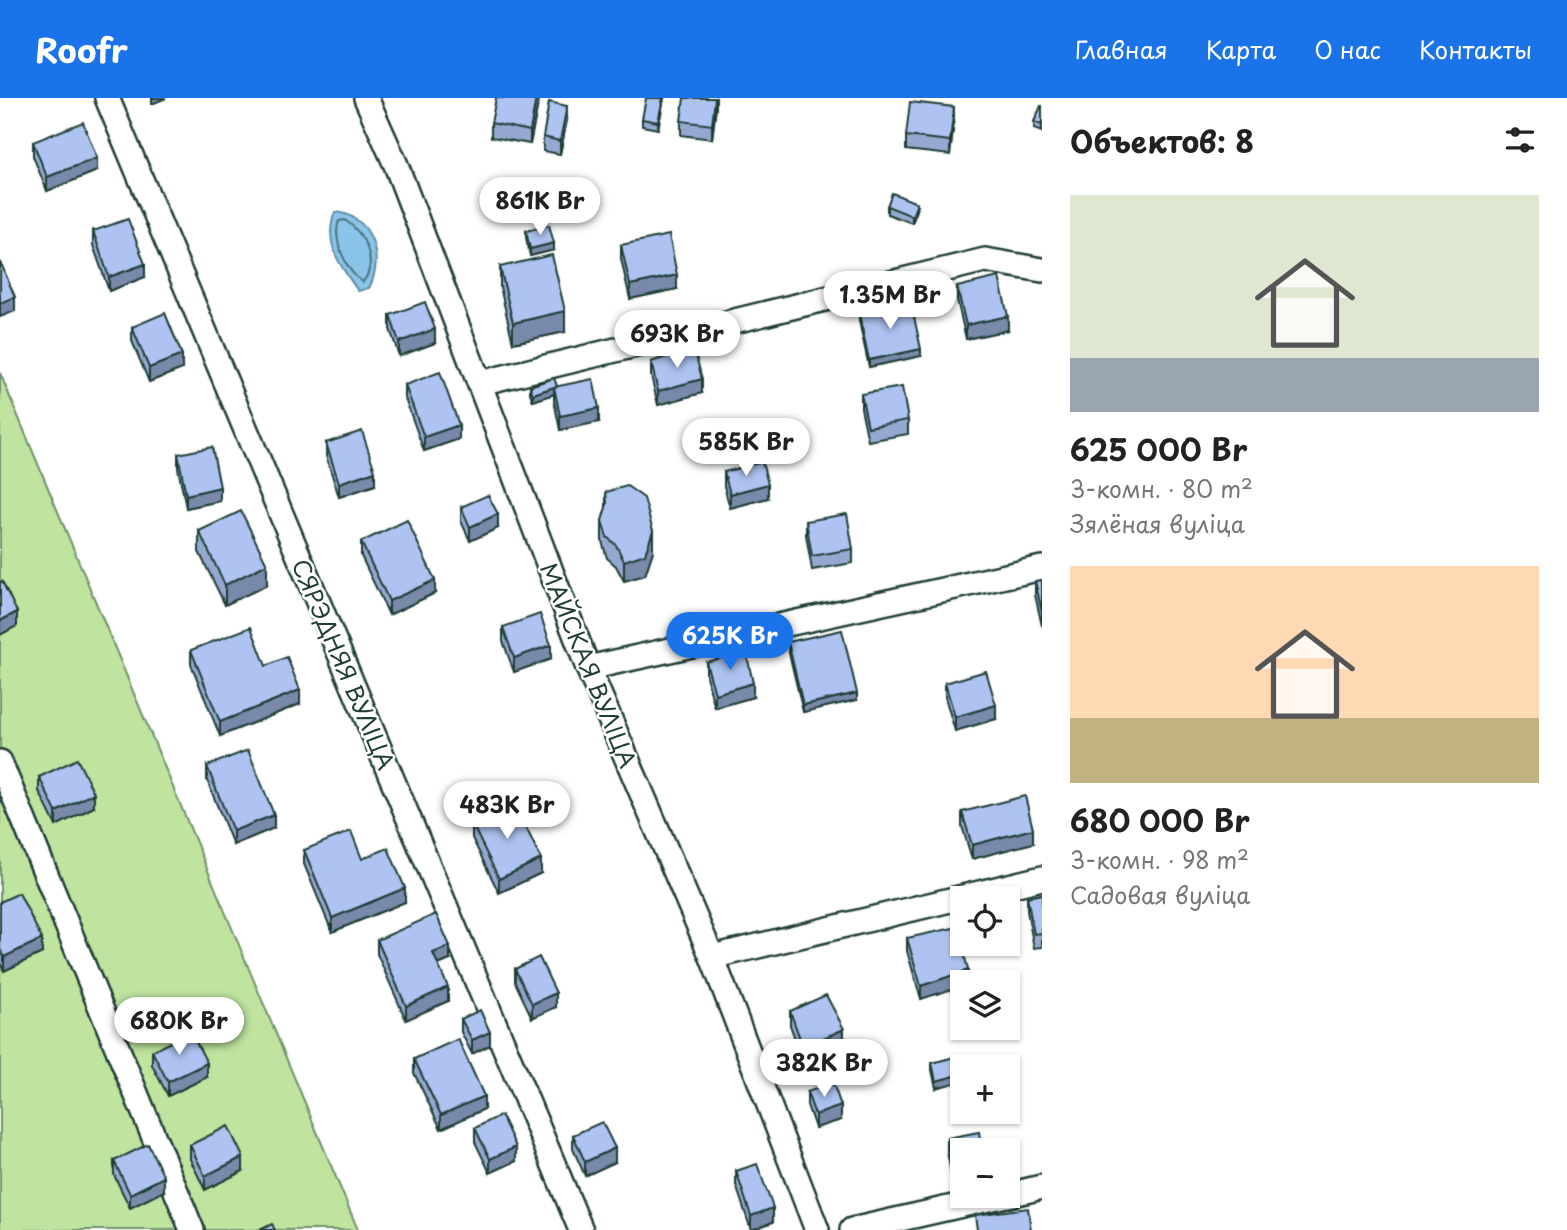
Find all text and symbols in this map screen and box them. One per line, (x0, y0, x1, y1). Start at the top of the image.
text: Roofr (35, 24, 128, 74)
text: Главная (1075, 31, 1168, 67)
text: Карта (1206, 31, 1276, 67)
text: О нас (1314, 31, 1381, 67)
text: Контакты (1419, 31, 1532, 67)
text: Объектов: 8 (1070, 118, 1254, 163)
icon: filters (1501, 121, 1539, 159)
pin: 861K Br (475, 178, 605, 237)
text: 861K Br (495, 182, 585, 217)
icon: home (1242, 240, 1368, 366)
pin: 1.35M Br (818, 272, 962, 331)
text: 1.35M Br (839, 276, 941, 311)
pin: 693K Br (612, 310, 742, 370)
text: 693K Br (630, 315, 724, 350)
pin: 585K Br (681, 418, 811, 478)
text: 585K Br (698, 423, 794, 458)
text: 625 000 Br (1070, 426, 1247, 471)
text: 3-комн. · 80 m² (1070, 471, 1253, 506)
text: Зялёная вуліца (1070, 506, 1245, 541)
street label: СЯРЭДНЯЯ ВУЛІЦА (284, 553, 404, 775)
street label: МАЙСКАЯ ВУЛІЦА (532, 557, 646, 773)
icon: home (1242, 611, 1368, 737)
pin: 625K Br (665, 612, 795, 672)
text: 625K Br (682, 617, 778, 652)
pin: 483K Br (442, 782, 572, 841)
text: 483K Br (459, 786, 555, 821)
text: 680 000 Br (1070, 797, 1250, 842)
text: 3-комн. · 98 m² (1070, 842, 1249, 877)
text: Садовая вуліца (1070, 877, 1250, 912)
map controls (950, 886, 1020, 1208)
button: locate (950, 886, 1020, 956)
button: layers (950, 970, 1020, 1040)
pin: 680K Br (114, 998, 244, 1057)
text: 680K Br (130, 1002, 228, 1037)
pin: 382K Br (759, 1040, 889, 1099)
text: 382K Br (776, 1044, 872, 1079)
button: + (950, 1054, 1020, 1124)
button: − (950, 1138, 1020, 1208)

